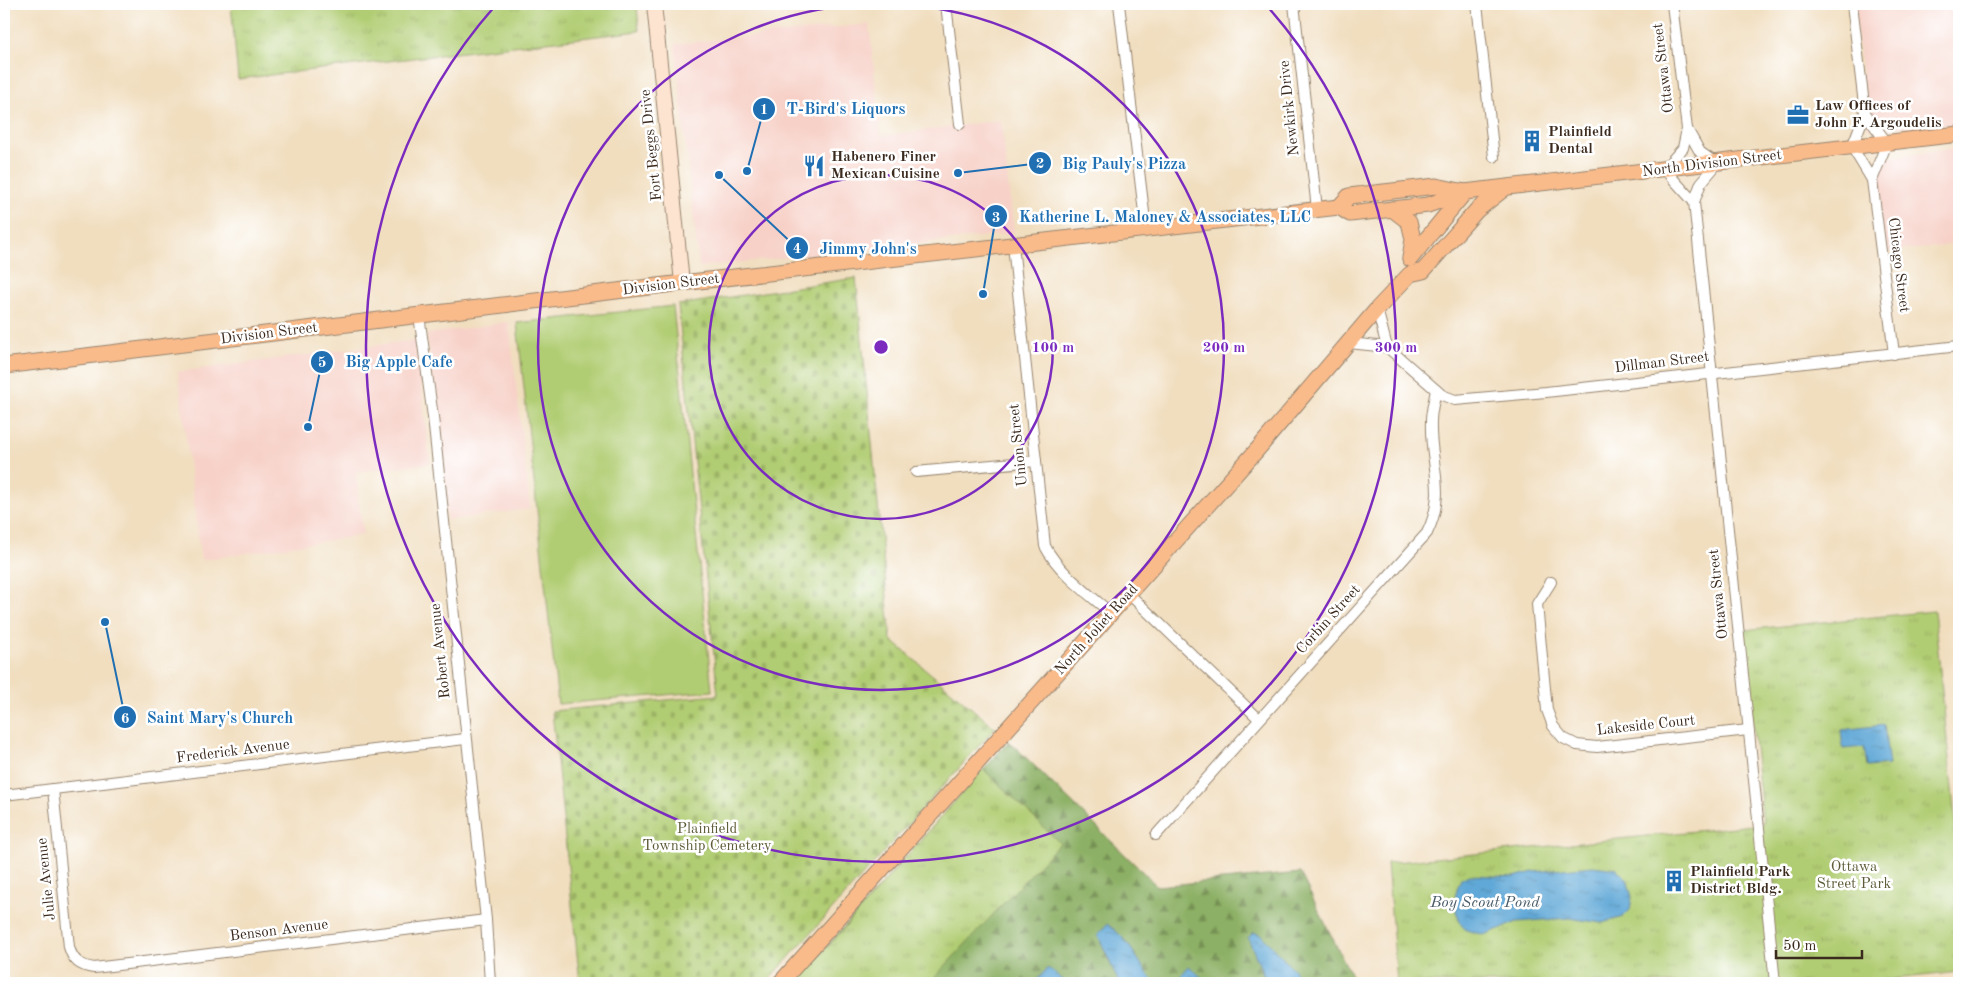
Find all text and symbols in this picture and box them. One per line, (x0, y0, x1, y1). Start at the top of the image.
street label: Ottawa Street (1651, 22, 1677, 114)
street label: Newkirk Drive (1278, 59, 1302, 157)
street label: Fort Beggs Drive (639, 88, 665, 202)
callout: T-Bird's Liquors (751, 93, 915, 124)
place label: Law Offices of John F. Argoudelis (1815, 99, 1942, 131)
text: T-Bird's Liquors (787, 102, 905, 118)
office icon: Law Offices of John F. Argoudelis (1785, 102, 1811, 128)
text: 1 (760, 103, 768, 118)
place label: Plainfield Dental (1548, 125, 1612, 157)
building icon: Plainfield Dental (1519, 128, 1545, 154)
callout: Big Pauly's Pizza (1027, 147, 1197, 178)
street label: North Division Street (1641, 148, 1783, 180)
place label: Habenero Finer Mexican Cuisine (831, 150, 940, 182)
restaurant icon: Habenero Finer Mexican Cuisine (801, 153, 827, 179)
text: 2 (1036, 157, 1044, 172)
text: Big Pauly's Pizza (1062, 157, 1186, 173)
callout: Katherine L. Maloney & Associates, LLC (984, 201, 1321, 232)
text: Katherine L. Maloney & Associates, LLC (1019, 210, 1311, 226)
text: 3 (992, 211, 1000, 226)
street label: Chicago Street (1885, 217, 1911, 313)
callout: Jimmy John's (785, 233, 927, 264)
text: 4 (793, 242, 801, 257)
text: Jimmy John's (819, 242, 917, 258)
street label: Division Street (622, 272, 720, 298)
street label: Division Street (220, 321, 318, 347)
centre of rings (872, 338, 890, 356)
text: 100 m (1032, 341, 1074, 356)
text: 200 m (1203, 341, 1245, 356)
text: 300 m (1375, 341, 1417, 356)
callout: Big Apple Cafe (310, 346, 463, 377)
street label: Dillman Street (1614, 350, 1710, 376)
text: Big Apple Cafe (345, 355, 453, 371)
text: 5 (318, 356, 326, 371)
street label: Union Street (1007, 403, 1031, 487)
street label: Ottawa Street (1707, 548, 1731, 640)
street label: North Joliet Road (1053, 582, 1142, 678)
street label: Corbin Street (1294, 582, 1364, 658)
street label: Robert Avenue (429, 602, 453, 700)
callout: Saint Mary's Church (112, 702, 304, 733)
text: Saint Mary's Church (147, 711, 293, 727)
text: 6 (121, 712, 130, 727)
street label: Lakeside Court (1596, 713, 1696, 739)
street label: Frederick Avenue (175, 738, 291, 766)
park label: Plainfield Township Cemetery (642, 822, 772, 854)
street label: Julie Avenue (35, 837, 59, 921)
park label: Ottawa Street Park (1817, 860, 1892, 892)
place label: Plainfield Park District Bldg. (1690, 865, 1791, 897)
building icon: Plainfield Park District Bldg. (1661, 868, 1687, 894)
water label: Boy Scout Pond (1429, 895, 1540, 911)
street label: Benson Avenue (229, 917, 329, 944)
scale bar (1776, 927, 1862, 959)
text: 50 m (1783, 939, 1817, 954)

